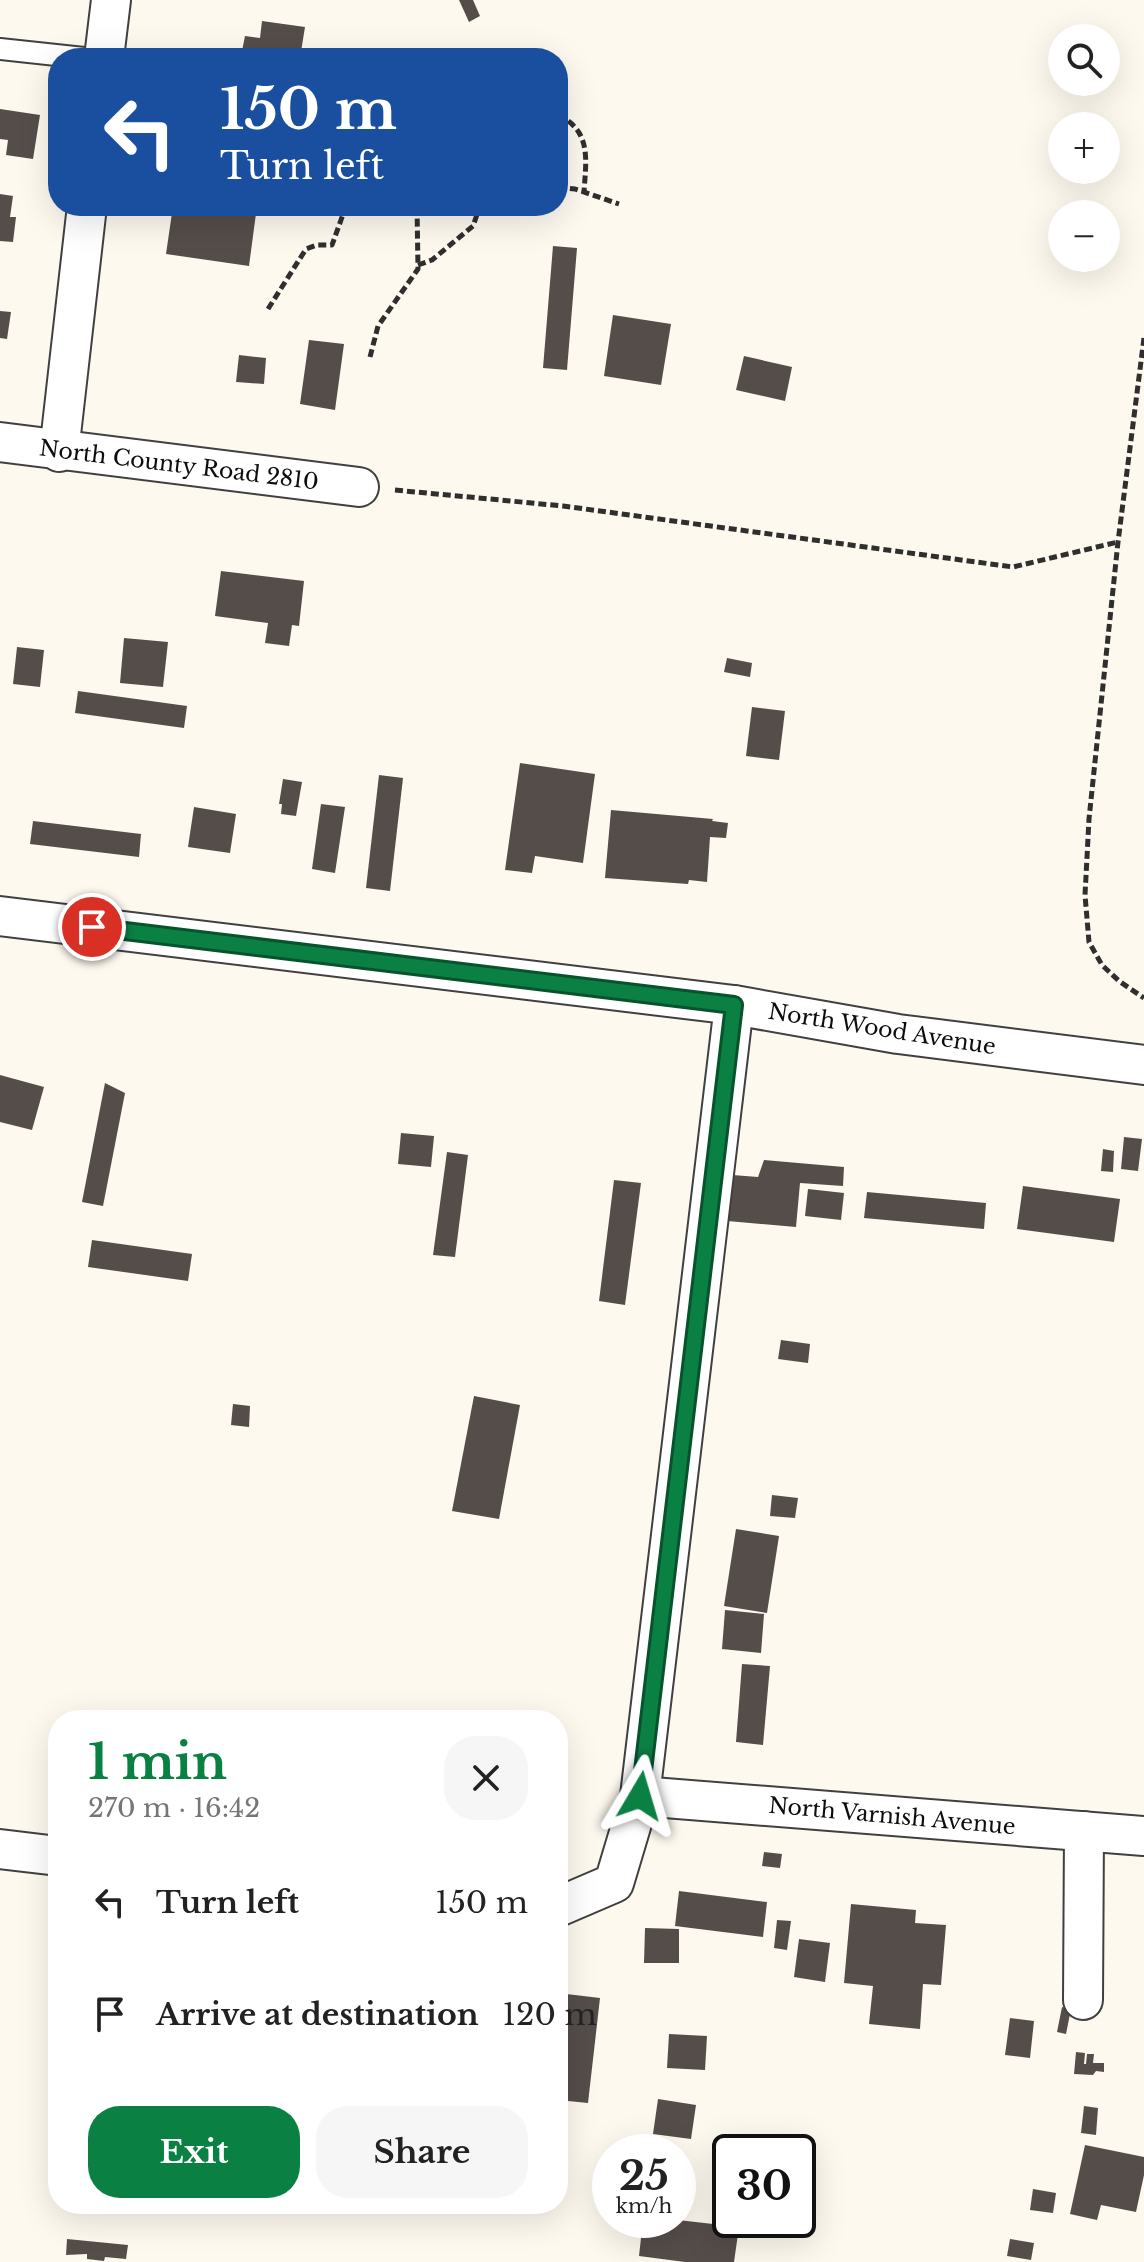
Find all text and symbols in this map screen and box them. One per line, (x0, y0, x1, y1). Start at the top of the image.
map controls (1048, 24, 1120, 272)
button: search (1048, 24, 1120, 96)
text: 150 m (220, 75, 397, 144)
icon: left (88, 80, 192, 184)
button: + (1048, 112, 1120, 184)
text: Turn left (220, 144, 384, 189)
button: − (1048, 200, 1120, 272)
street label: North County Road 2810 (38, 434, 320, 496)
pin (58, 893, 126, 961)
icon: arrive (70, 905, 114, 949)
street label: North Wood Avenue (766, 998, 998, 1060)
text: 1 min (88, 1732, 227, 1792)
button: close (444, 1736, 528, 1820)
position arrow (598, 1754, 682, 1838)
text: 270 m · 16:42 (88, 1792, 260, 1824)
street label: North Varnish Avenue (767, 1792, 1017, 1840)
icon: left (88, 1880, 132, 1924)
text: Turn left (156, 1884, 299, 1921)
text: 150 m (435, 1884, 528, 1921)
icon: arrive (88, 1992, 132, 2036)
text: Arrive at destination (156, 1996, 479, 2033)
text: 120 m (503, 1996, 597, 2033)
button: Exit (88, 2106, 300, 2198)
button: Share (316, 2106, 528, 2198)
speed limit sign: 30 (712, 2134, 816, 2238)
text: 25 (619, 2151, 669, 2201)
text: km/h (616, 2194, 672, 2218)

